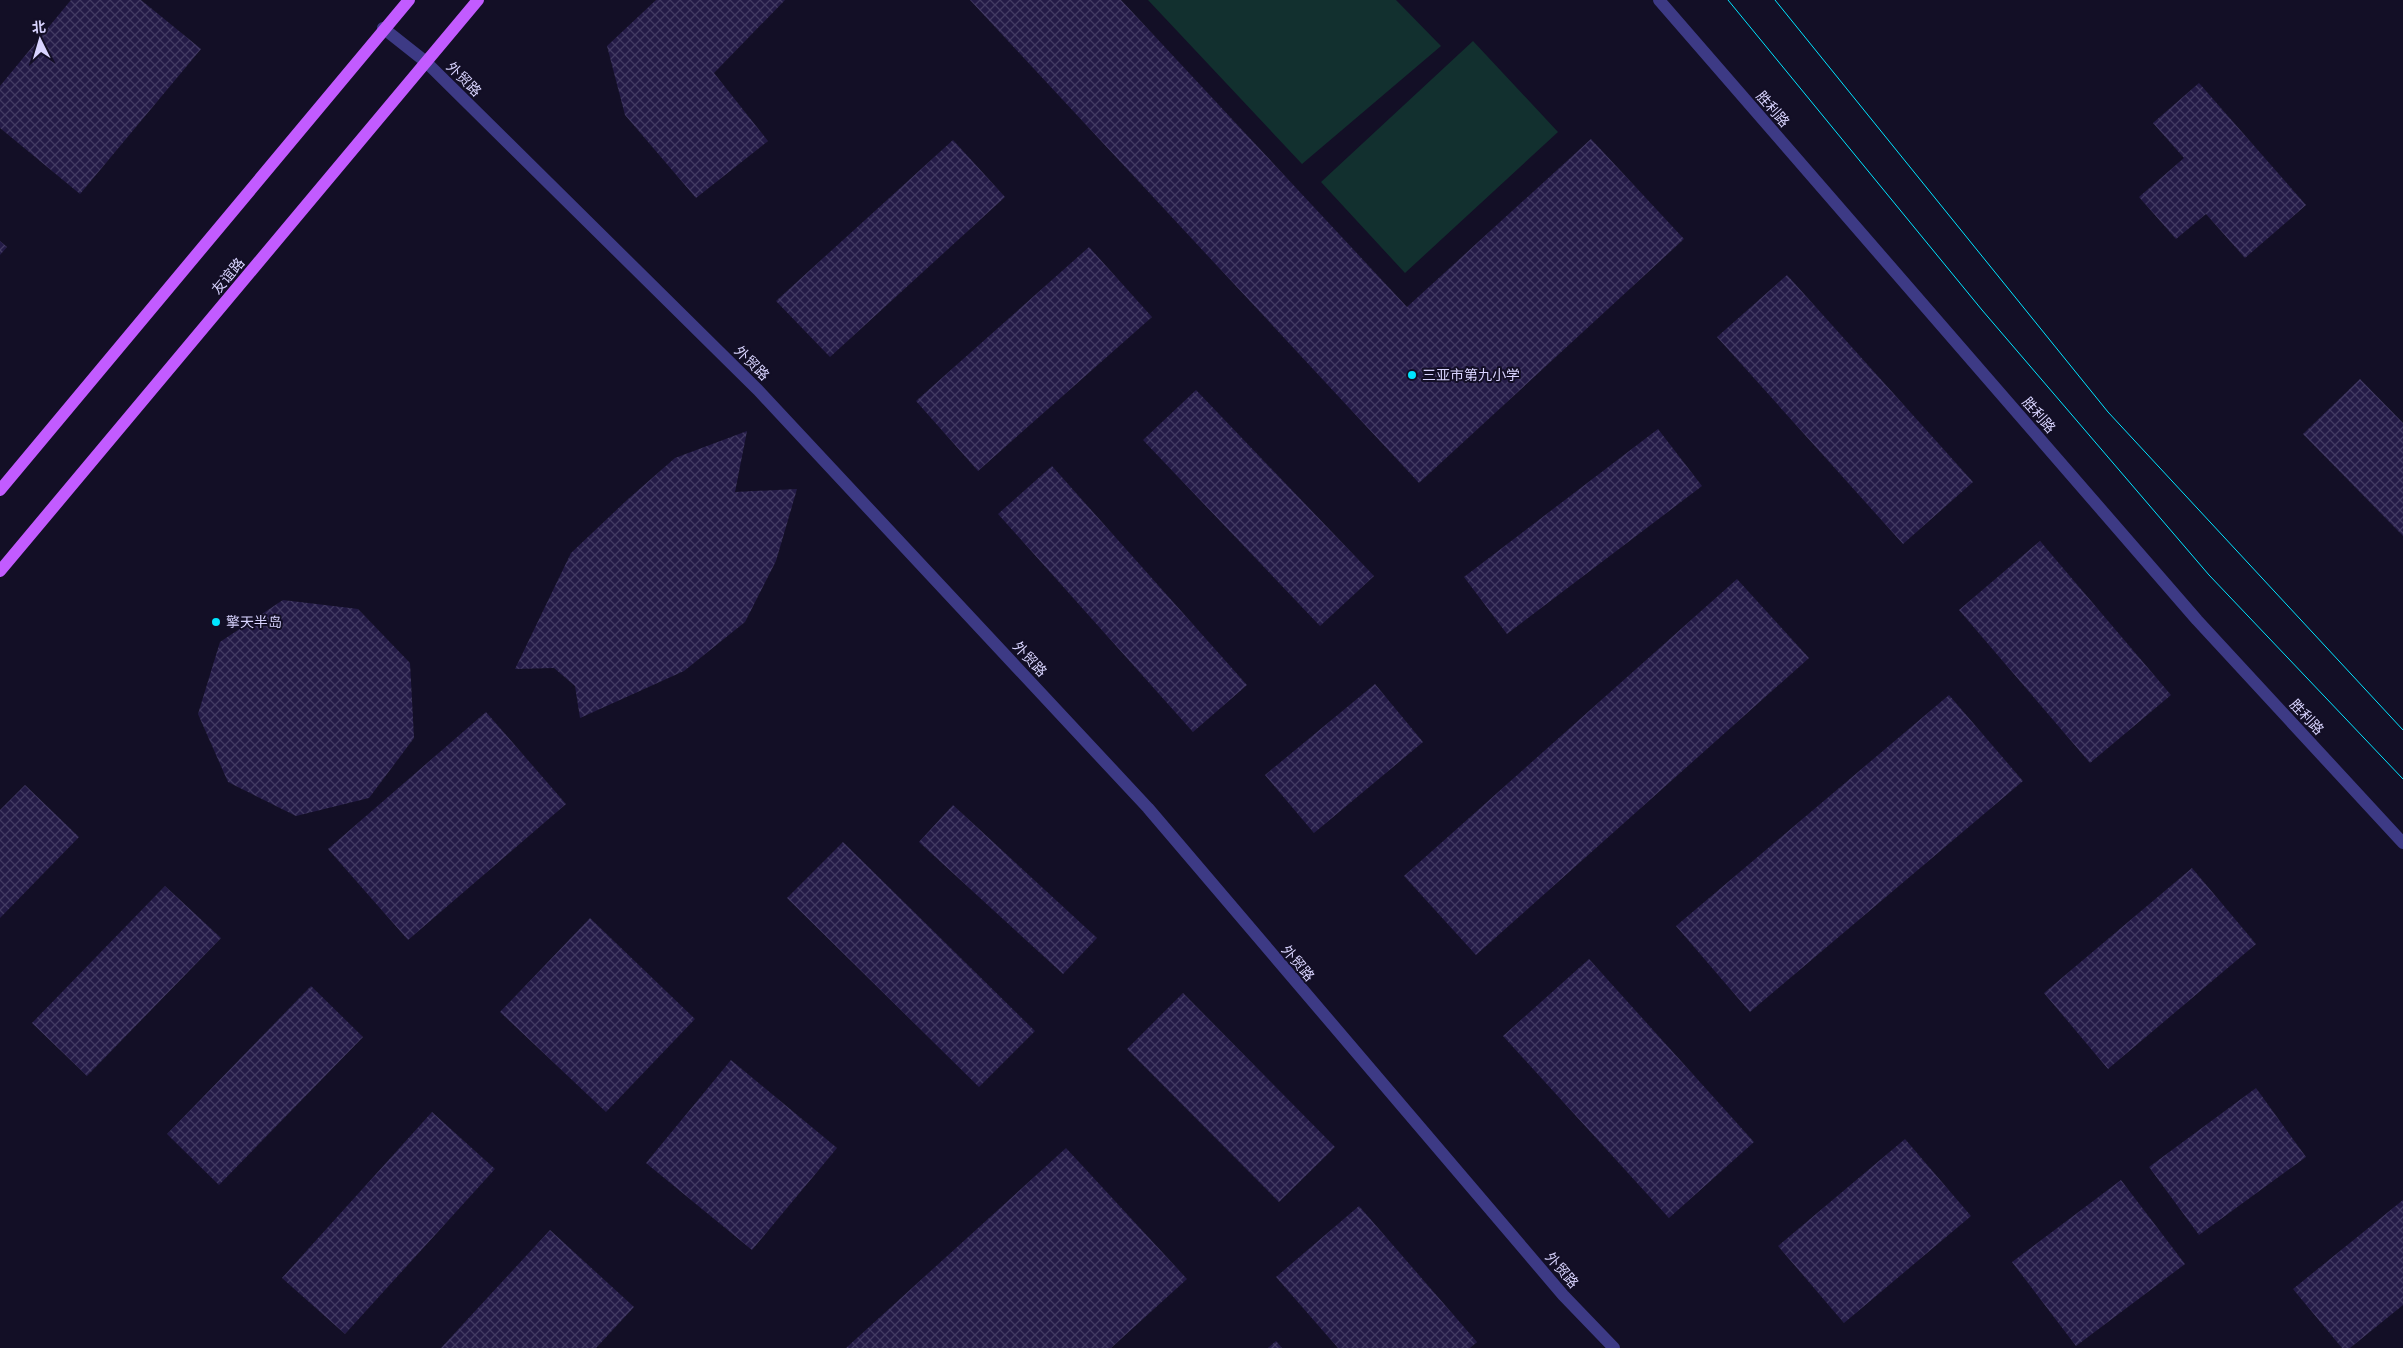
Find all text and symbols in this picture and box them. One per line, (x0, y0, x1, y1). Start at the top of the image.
north arrow (15, 15, 65, 65)
text: 北 (31, 18, 47, 36)
street label: 外贸路 (443, 58, 485, 100)
street label: 胜利路 (1753, 88, 1793, 130)
street label: 友谊路 (208, 255, 248, 297)
street label: 外贸路 (731, 342, 773, 384)
place label: 三亚市第九小学 (1422, 367, 1520, 383)
marker: 三亚市第九小学 (1406, 369, 1418, 381)
street label: 胜利路 (2019, 394, 2059, 436)
place label: 擎天半岛 (226, 614, 282, 630)
marker: 擎天半岛 (210, 616, 222, 628)
street label: 外贸路 (1010, 638, 1050, 680)
street label: 胜利路 (2287, 696, 2327, 738)
street label: 外贸路 (1278, 942, 1318, 984)
street label: 外贸路 (1542, 1249, 1582, 1291)

